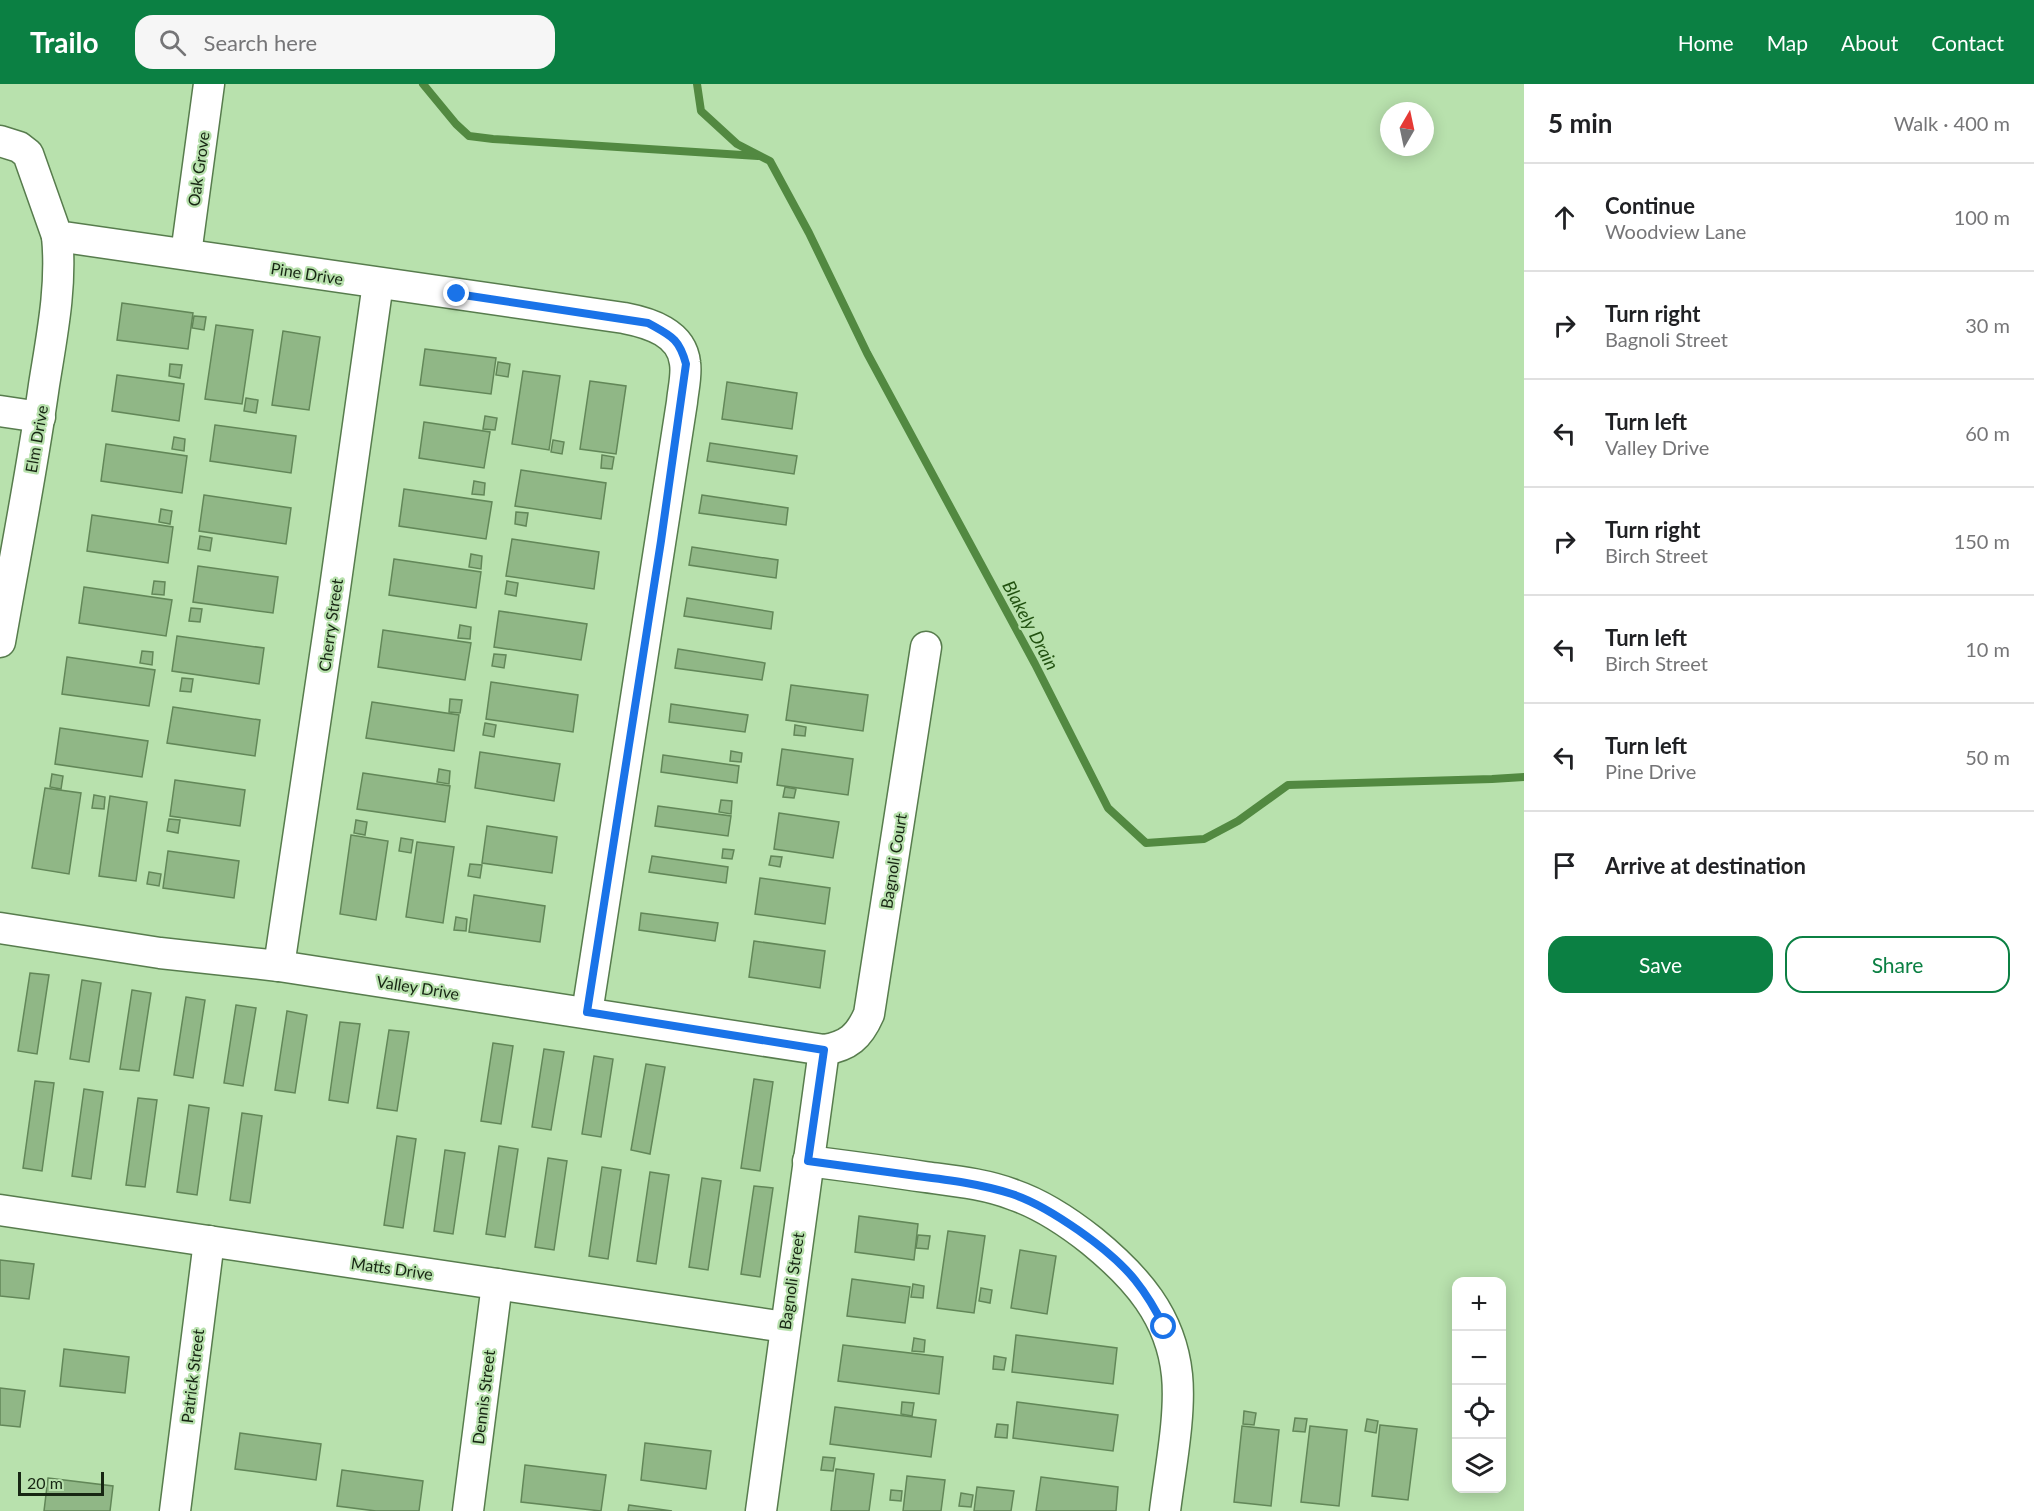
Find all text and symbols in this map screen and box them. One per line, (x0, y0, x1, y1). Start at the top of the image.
search box (135, 15, 555, 69)
text: Trailo (30, 25, 99, 59)
icon: search (156, 26, 189, 59)
text: Search here (204, 29, 317, 56)
text: Home (1678, 30, 1734, 55)
text: Map (1767, 30, 1808, 55)
text: About (1841, 30, 1898, 55)
text: Contact (1931, 30, 2004, 55)
north arrow (1380, 102, 1434, 156)
text: 5 min (1548, 107, 1612, 139)
text: Walk · 400 m (1894, 111, 2010, 135)
street label: Oak Grove (183, 130, 213, 208)
text: Continue (1605, 192, 1695, 219)
icon: ahead (1548, 201, 1581, 234)
text: 100 m (1954, 205, 2010, 229)
text: Woodview Lane (1605, 219, 1746, 243)
street label: Pine Drive (269, 258, 345, 288)
route end (443, 280, 469, 306)
text: Turn right (1605, 300, 1700, 327)
icon: right (1548, 309, 1581, 342)
text: 30 m (1965, 313, 2010, 337)
text: Bagnoli Street (1605, 327, 1728, 351)
street label: Elm Drive (21, 404, 51, 474)
text: Turn left (1605, 408, 1687, 435)
icon: left (1548, 417, 1581, 450)
text: 60 m (1965, 421, 2010, 445)
text: Valley Drive (1605, 435, 1709, 459)
text: Turn right (1605, 516, 1700, 543)
icon: right (1548, 525, 1581, 558)
text: 150 m (1954, 529, 2010, 553)
text: Birch Street (1605, 543, 1708, 567)
water label: Blakely Drain (998, 576, 1064, 674)
street label: Cherry Street (314, 577, 346, 673)
text: Turn left (1605, 624, 1687, 651)
icon: left (1548, 633, 1581, 666)
text: 10 m (1965, 637, 2010, 661)
text: Birch Street (1605, 651, 1708, 675)
text: Turn left (1605, 732, 1687, 759)
icon: left (1548, 741, 1581, 774)
text: 50 m (1965, 745, 2010, 769)
text: Pine Drive (1605, 759, 1696, 783)
street label: Bagnoli Court (876, 812, 910, 910)
icon: arrive (1548, 849, 1581, 882)
text: Arrive at destination (1605, 852, 1806, 879)
button: Save (1548, 936, 1773, 993)
button: Share (1785, 936, 2010, 993)
street label: Valley Drive (375, 971, 461, 1003)
street label: Bagnoli Street (775, 1231, 807, 1331)
street label: Matts Drive (350, 1253, 434, 1283)
map controls (1452, 1277, 1506, 1493)
button: + (1452, 1277, 1506, 1331)
route start (1150, 1313, 1176, 1339)
street label: Patrick Street (177, 1328, 207, 1424)
button: − (1452, 1331, 1506, 1385)
street label: Dennis Street (468, 1348, 498, 1445)
button: locate (1452, 1385, 1506, 1439)
button: layers (1452, 1439, 1506, 1493)
scale bar (18, 1469, 104, 1496)
text: 20 m (27, 1473, 63, 1492)

